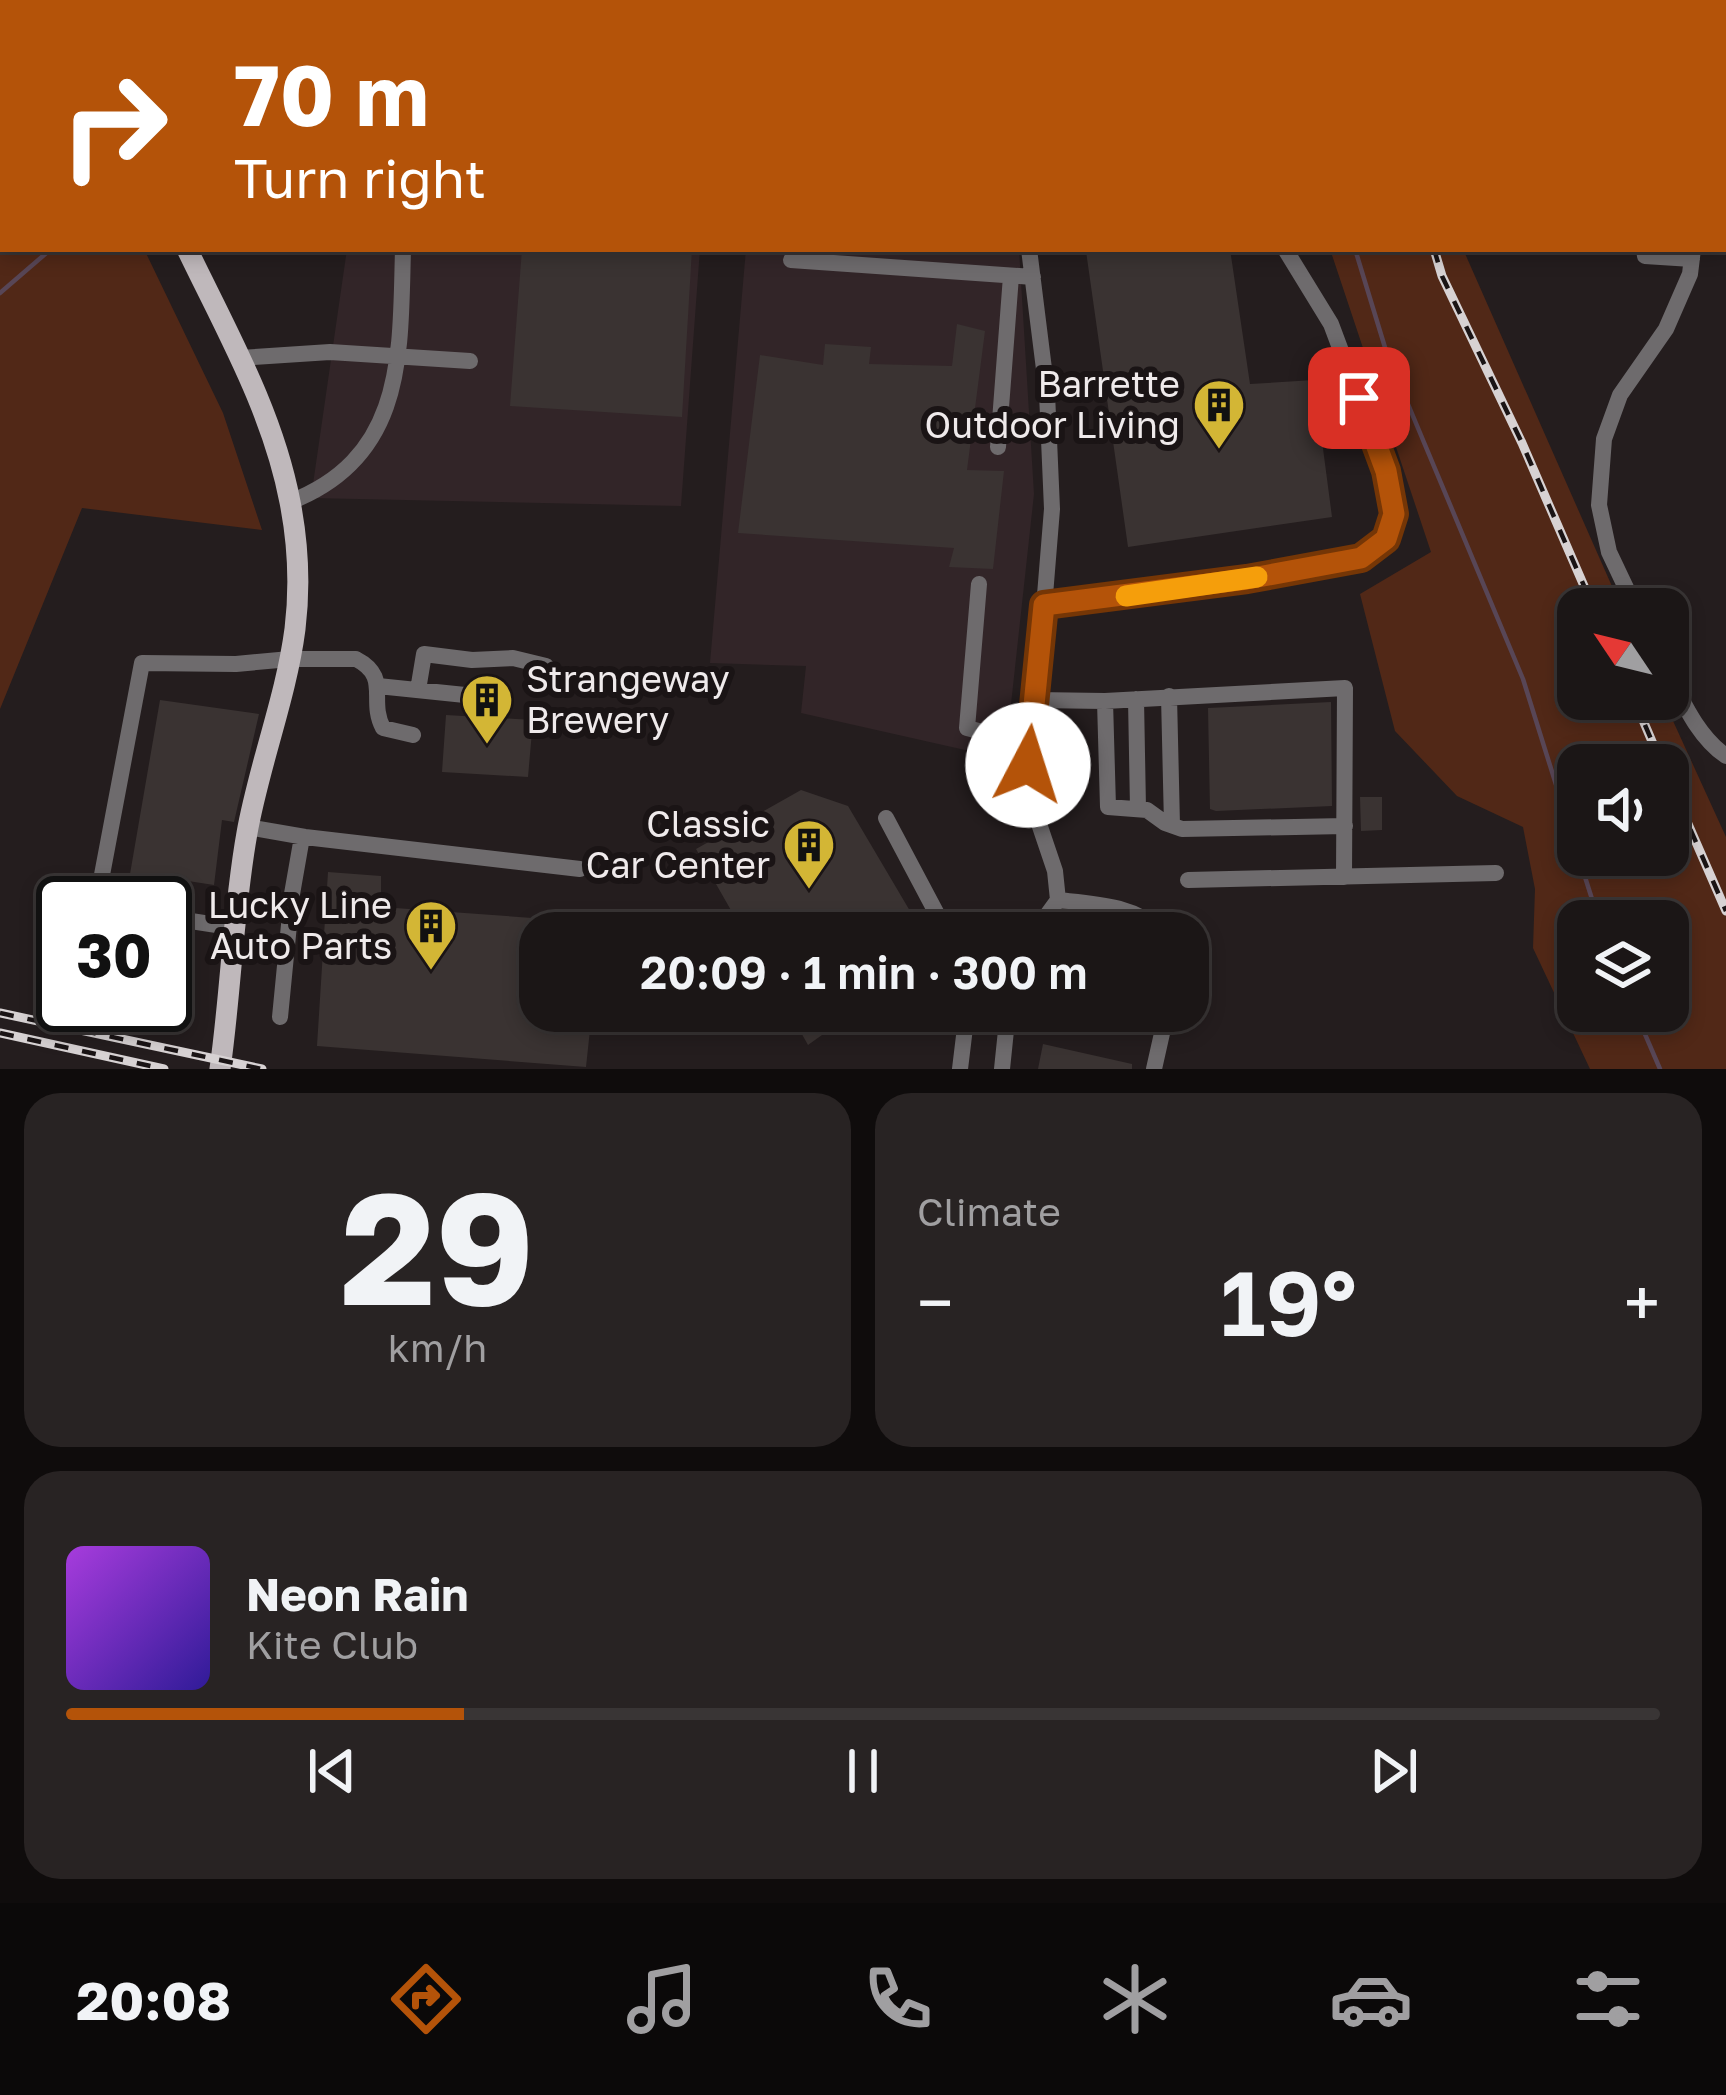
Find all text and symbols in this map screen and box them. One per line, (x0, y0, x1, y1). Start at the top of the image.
text: 70 m (234, 44, 429, 144)
icon: right (36, 48, 192, 204)
text: Turn right (234, 145, 486, 210)
pin (1308, 347, 1410, 449)
place label: Barrette Outdoor Living (925, 362, 1180, 446)
icon: arrive (1326, 365, 1392, 431)
building icon: Barrette Outdoor Living (1191, 377, 1247, 451)
north arrow (1557, 588, 1689, 720)
map controls (1557, 588, 1689, 1032)
place label: Strangeway Brewery (526, 657, 730, 741)
building icon: Strangeway Brewery (459, 672, 515, 746)
position arrow (965, 702, 1091, 828)
button: sound (1557, 744, 1689, 876)
place label: Classic Car Center (586, 802, 770, 886)
building icon: Classic Car Center (781, 817, 837, 891)
speed limit sign: 30 (36, 876, 192, 1032)
place label: Lucky Line Auto Parts (208, 883, 392, 967)
building icon: Lucky Line Auto Parts (403, 898, 459, 972)
button: layers (1557, 900, 1689, 1032)
text: 20:09 · 1 min · 300 m (640, 945, 1088, 999)
text: 29 (340, 1152, 535, 1339)
text: Climate (917, 1188, 1061, 1235)
text: 19° (1220, 1248, 1357, 1356)
text: − (917, 1262, 953, 1342)
text: + (1624, 1262, 1660, 1342)
text: km/h (388, 1324, 487, 1371)
text: Neon Rain (246, 1567, 469, 1621)
text: Kite Club (246, 1621, 418, 1668)
icon: previous (299, 1738, 365, 1804)
icon: pause (830, 1738, 896, 1804)
icon: next (1361, 1738, 1427, 1804)
icon: directions (384, 1957, 468, 2041)
icon: music (620, 1957, 704, 2041)
icon: phone (856, 1957, 940, 2041)
icon: climate (1093, 1957, 1177, 2041)
icon: car (1329, 1957, 1413, 2041)
icon: filters (1566, 1957, 1650, 2041)
text: 20:08 (76, 1967, 231, 2032)

